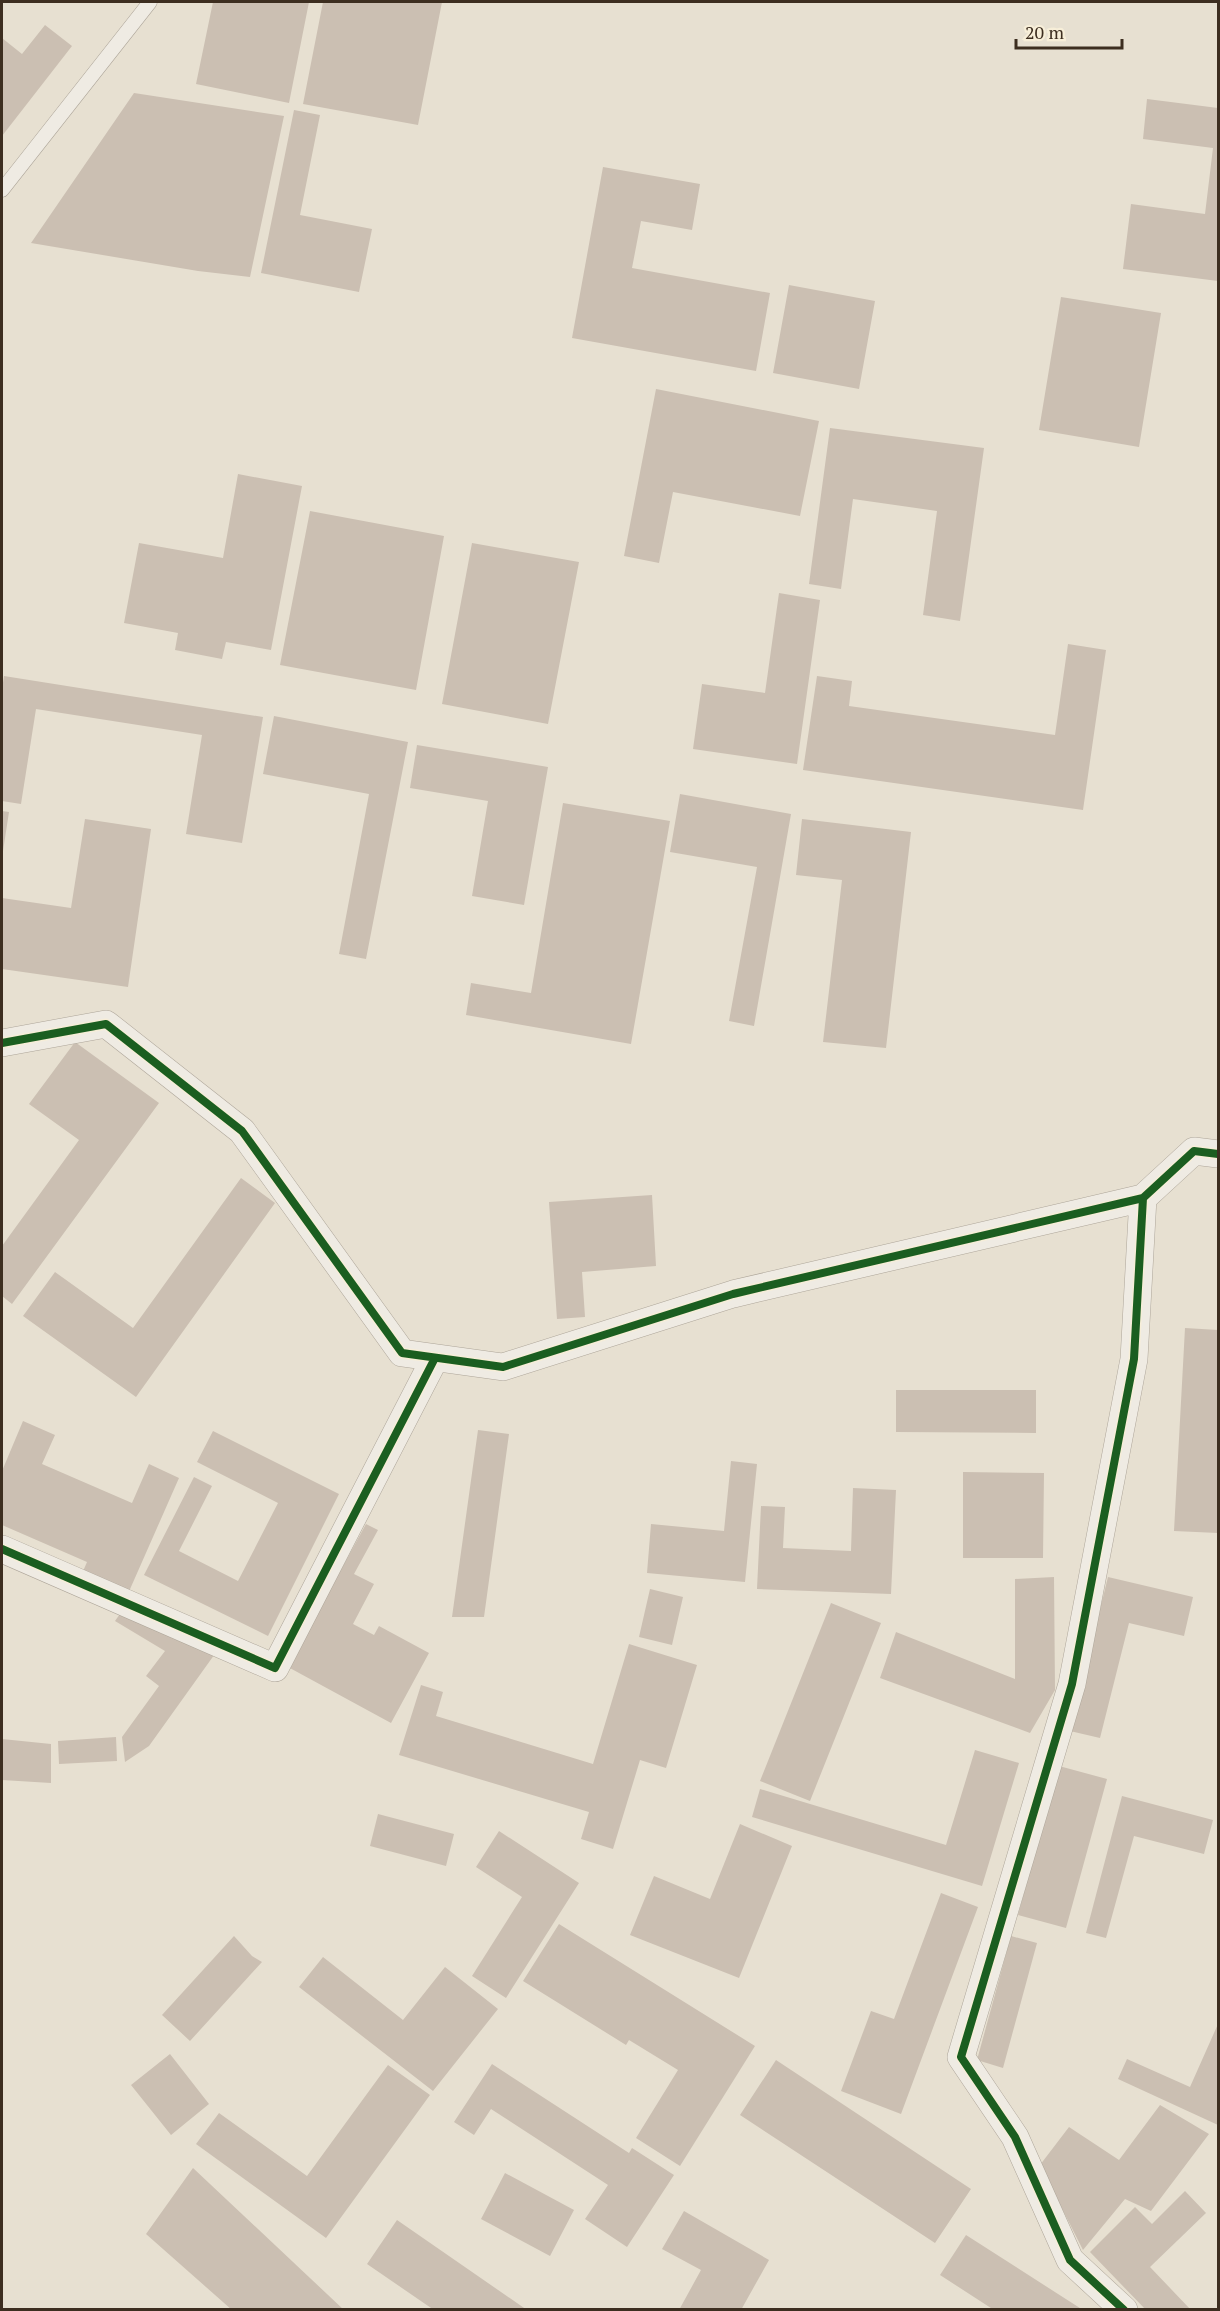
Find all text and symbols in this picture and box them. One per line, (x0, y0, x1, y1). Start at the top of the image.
scale bar (1016, 12, 1122, 50)
text: 20 m (1025, 20, 1065, 44)

